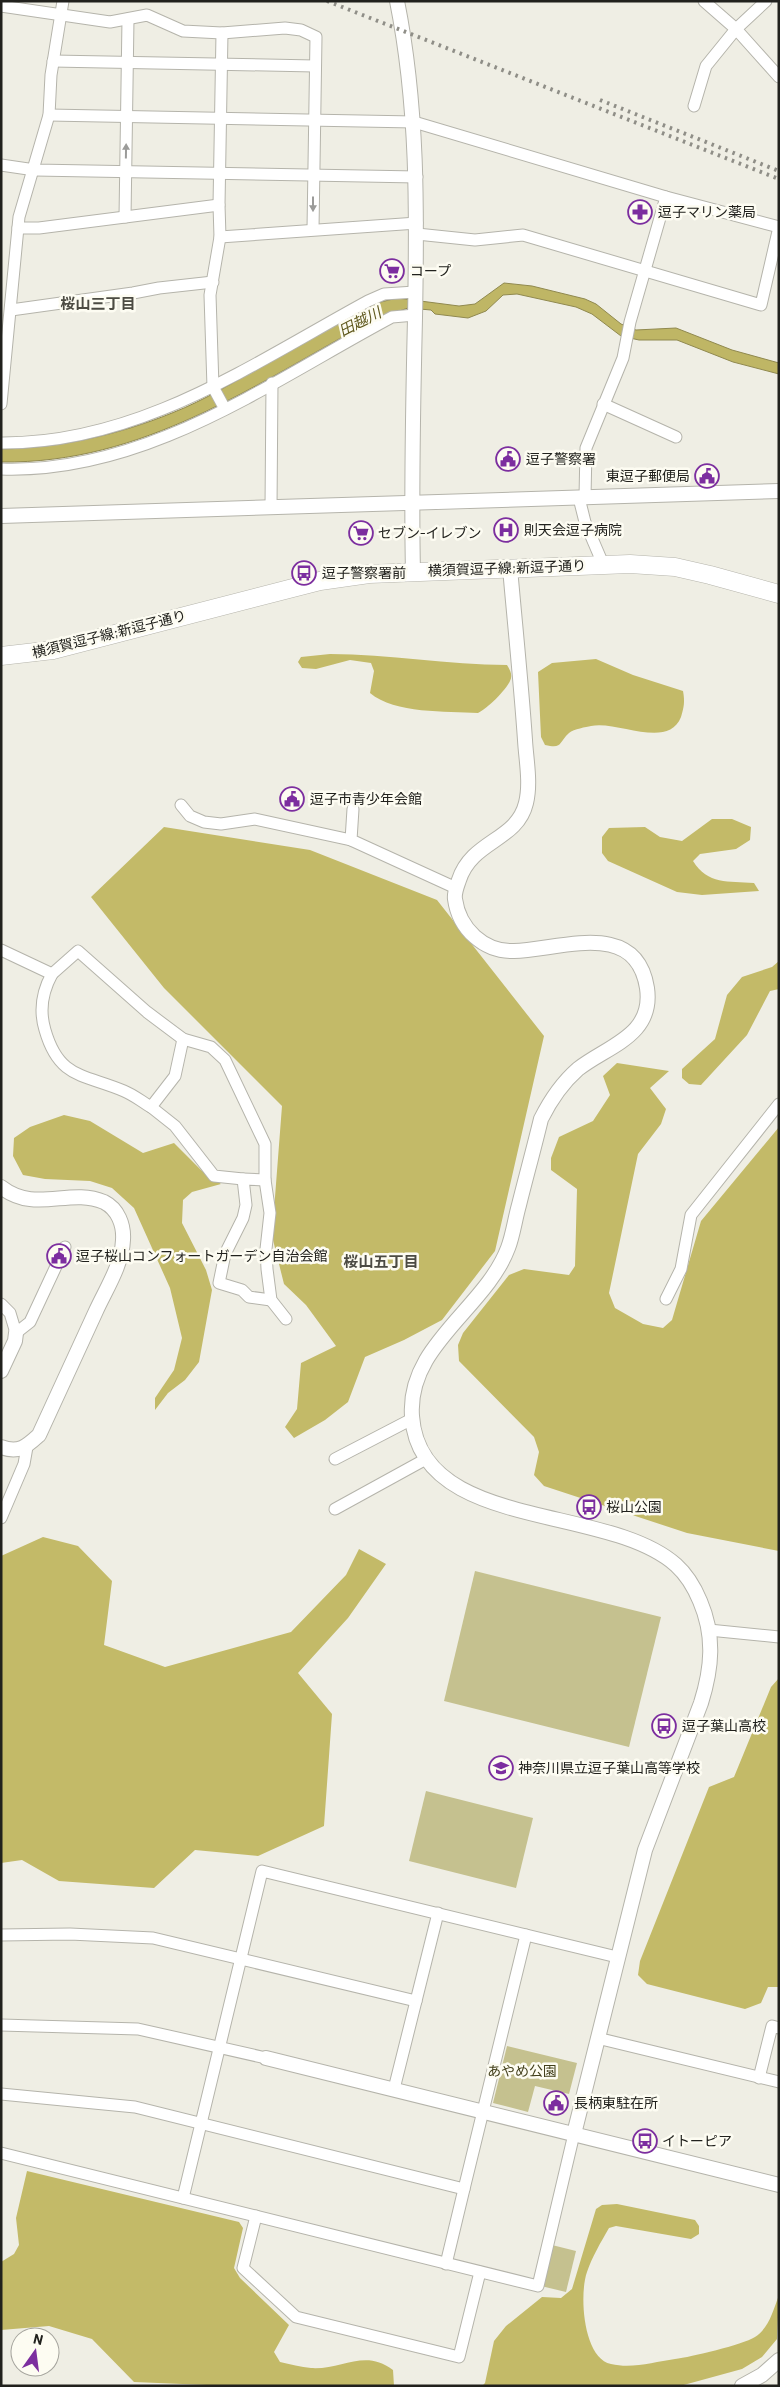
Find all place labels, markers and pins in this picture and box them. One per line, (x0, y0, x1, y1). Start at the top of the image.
pharmacy icon: 逗子マリン薬局 (627, 199, 653, 225)
place label: 逗子マリン薬局 (658, 203, 756, 220)
supermarket icon: コープ (379, 258, 405, 284)
place label: コープ (410, 262, 451, 279)
public building icon: 逗子警察署 (495, 446, 521, 472)
place label: 逗子警察署 (526, 450, 596, 467)
public building icon: 東逗子郵便局 (694, 463, 720, 489)
place label: 東逗子郵便局 (606, 467, 690, 484)
hospital icon: 則天会逗子病院 (493, 517, 519, 543)
supermarket icon: セブン-イレブン (348, 520, 374, 546)
place label: 則天会逗子病院 (524, 521, 622, 538)
place label: セブン-イレブン (378, 524, 482, 541)
bus stop icon: 逗子警察署前 (291, 560, 317, 586)
place label: 逗子警察署前 (322, 564, 406, 581)
public building icon: 逗子市青少年会館 (279, 786, 305, 812)
place label: 逗子市青少年会館 (310, 790, 422, 807)
public building icon: 逗子桜山コンフォートガーデン自治会館 (46, 1243, 72, 1269)
place label: 逗子桜山コンフォートガーデン自治会館 (76, 1247, 328, 1264)
bus stop icon: 桜山公園 (576, 1494, 602, 1520)
place label: 桜山公園 (606, 1498, 662, 1515)
bus stop icon: 逗子葉山高校 (651, 1713, 677, 1739)
place label: 逗子葉山高校 (682, 1717, 766, 1734)
school or university icon: 神奈川県立逗子葉山高等学校 (488, 1755, 514, 1781)
place label: 神奈川県立逗子葉山高等学校 (518, 1759, 700, 1776)
public building icon: 長柄東駐在所 (543, 2090, 569, 2116)
place label: 長柄東駐在所 (574, 2094, 658, 2111)
bus stop icon: イトーピア (632, 2128, 658, 2154)
place label: イトーピア (662, 2132, 732, 2149)

